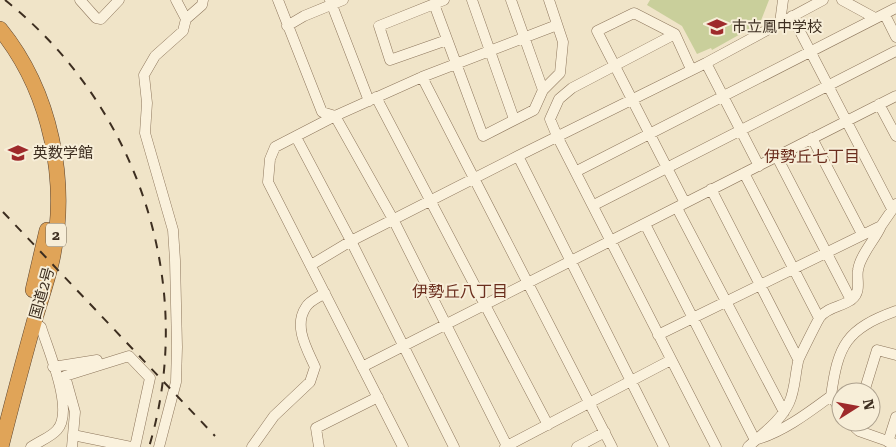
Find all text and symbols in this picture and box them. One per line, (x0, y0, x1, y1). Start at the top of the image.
school or university icon: 市立鳳中学校 (706, 16, 728, 38)
place label: 市立鳳中学校 (732, 18, 822, 36)
school or university icon: 英数学館 (7, 142, 29, 164)
place label: 英数学館 (33, 144, 93, 162)
district label: 伊勢丘七丁目 (764, 147, 860, 166)
road number: 2 (46, 224, 66, 246)
street label: 国道2号 (26, 265, 58, 321)
district label: 伊勢丘八丁目 (412, 282, 508, 301)
north arrow (831, 382, 881, 432)
text: N (860, 398, 878, 412)

